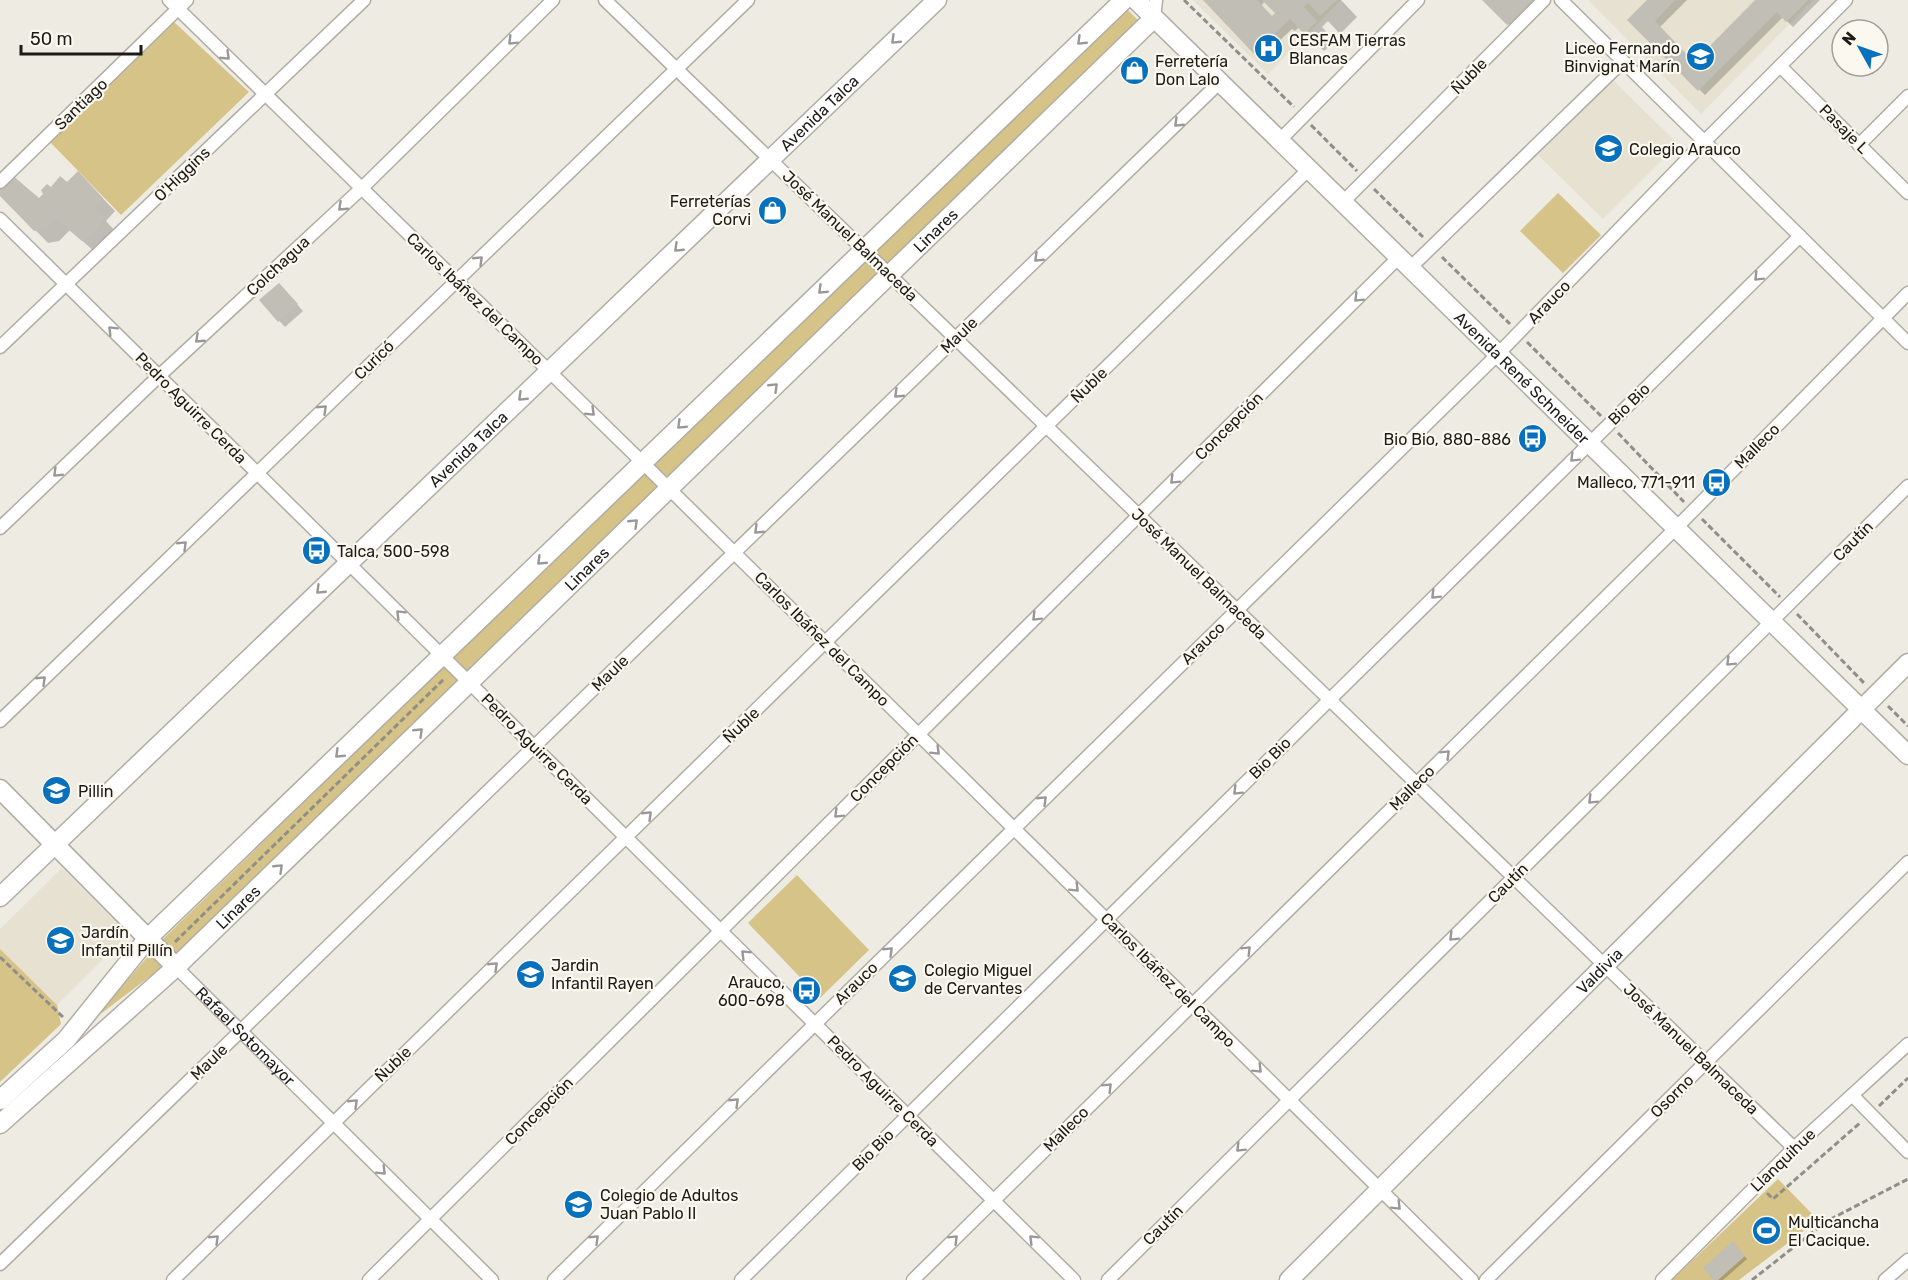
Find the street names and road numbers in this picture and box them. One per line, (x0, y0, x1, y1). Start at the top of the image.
street label: Ñuble (1447, 54, 1491, 98)
street label: Avenida Talca (776, 71, 862, 155)
street label: Santiago (51, 74, 111, 134)
street label: Pasaje L (1815, 100, 1873, 158)
street label: O'Higgins (150, 143, 214, 205)
street label: José Manuel Balmaceda (778, 166, 922, 306)
street label: Linares (909, 204, 962, 256)
street label: Carlos Ibáñez del Campo (403, 229, 547, 369)
street label: Colchagua (243, 232, 313, 300)
street label: Arauco (1524, 276, 1574, 328)
street label: Avenida René Schneider (1451, 307, 1594, 448)
street label: Maule (937, 313, 981, 357)
street label: Curicó (350, 336, 398, 384)
street label: Pedro Aguirre Cerda (131, 348, 251, 468)
street label: Ñuble (1067, 363, 1111, 407)
street label: Bio Bio (1604, 379, 1654, 429)
street label: Concepción (1191, 388, 1267, 464)
street label: Avenida Talca (425, 407, 511, 491)
street label: Malleco (1730, 419, 1784, 473)
street label: José Manuel Balmaceda (1127, 504, 1271, 644)
street label: Cautín (1829, 517, 1877, 565)
street label: Linares (560, 543, 613, 594)
street label: Carlos Ibáñez del Campo (751, 568, 893, 710)
street label: Arauco (1177, 618, 1229, 668)
street label: Maule (588, 651, 632, 695)
street label: Pedro Aguirre Cerda (477, 689, 597, 809)
street label: Ñuble (719, 703, 763, 747)
street label: Concepción (846, 730, 922, 806)
street label: Bio Bio (1245, 733, 1295, 783)
street label: Malleco (1385, 761, 1439, 815)
street label: Cautín (1484, 859, 1532, 907)
street label: Linares (212, 881, 264, 933)
street label: Carlos Ibáñez del Campo (1097, 909, 1239, 1051)
street label: Valdivia (1572, 944, 1626, 998)
street label: Arauco (830, 958, 882, 1008)
street label: José Manuel Balmaceda (1619, 979, 1763, 1119)
street label: Rafael Sotomayor (192, 983, 299, 1089)
street label: Pedro Aguirre Cerda (823, 1031, 943, 1151)
street label: Maule (187, 1040, 231, 1084)
street label: Ñuble (371, 1042, 415, 1086)
street label: Osorno (1646, 1070, 1698, 1122)
street label: Concepción (501, 1073, 577, 1149)
street label: Malleco (1039, 1102, 1093, 1156)
street label: Llanquihue (1747, 1124, 1819, 1196)
street label: Bio Bio (848, 1125, 898, 1175)
street label: Cautín (1139, 1201, 1187, 1249)

